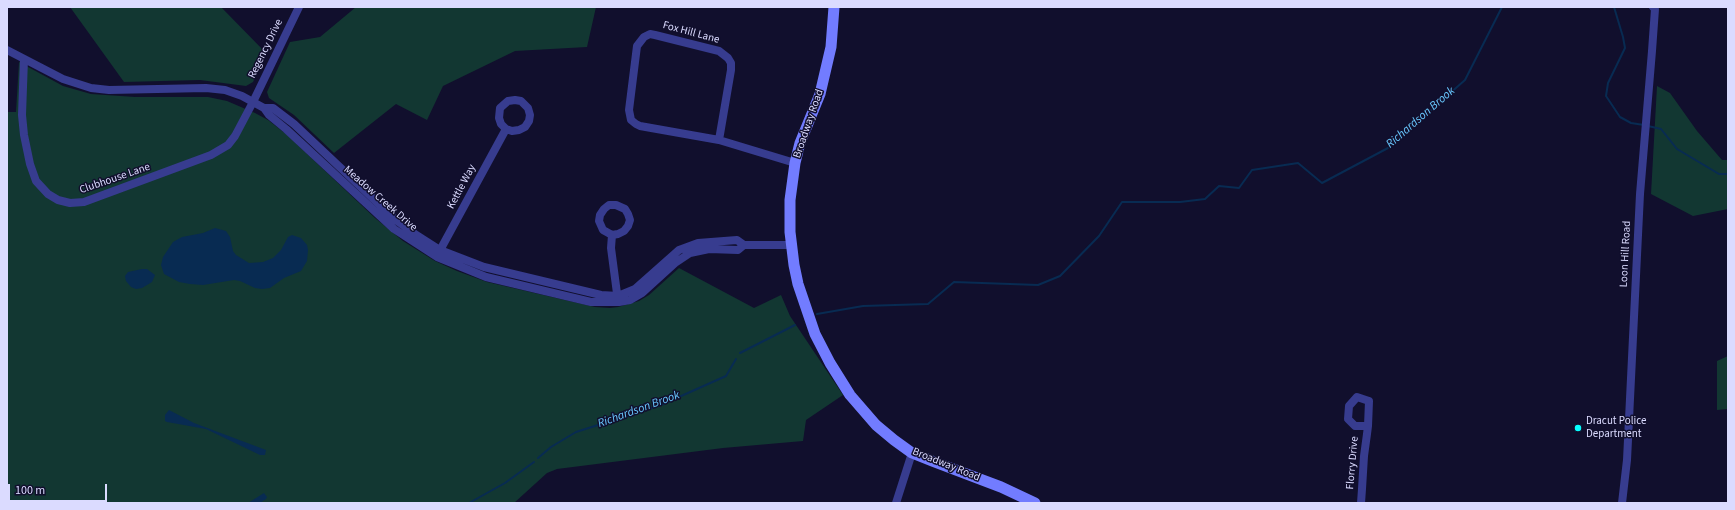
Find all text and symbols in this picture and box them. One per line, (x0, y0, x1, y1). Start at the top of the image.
street label: Regency Drive (246, 17, 286, 81)
street label: Fox Hill Lane (661, 19, 721, 47)
water label: Richardson Brook (1384, 84, 1458, 152)
street label: Broadway Road (791, 88, 827, 160)
street label: Clubhouse Lane (78, 161, 152, 197)
street label: Meadow Creek Drive (340, 163, 420, 235)
street label: Kettle Way (445, 163, 479, 211)
street label: Loon Hill Road (1618, 220, 1634, 288)
water label: Richardson Brook (596, 388, 682, 432)
place label: Dracut Police Department (1586, 415, 1646, 441)
marker: Dracut Police Department (1573, 423, 1583, 433)
street label: Florry Drive (1344, 436, 1362, 490)
street label: Broadway Road (910, 445, 982, 485)
scale bar (10, 476, 109, 502)
text: 100 m (15, 482, 45, 499)

